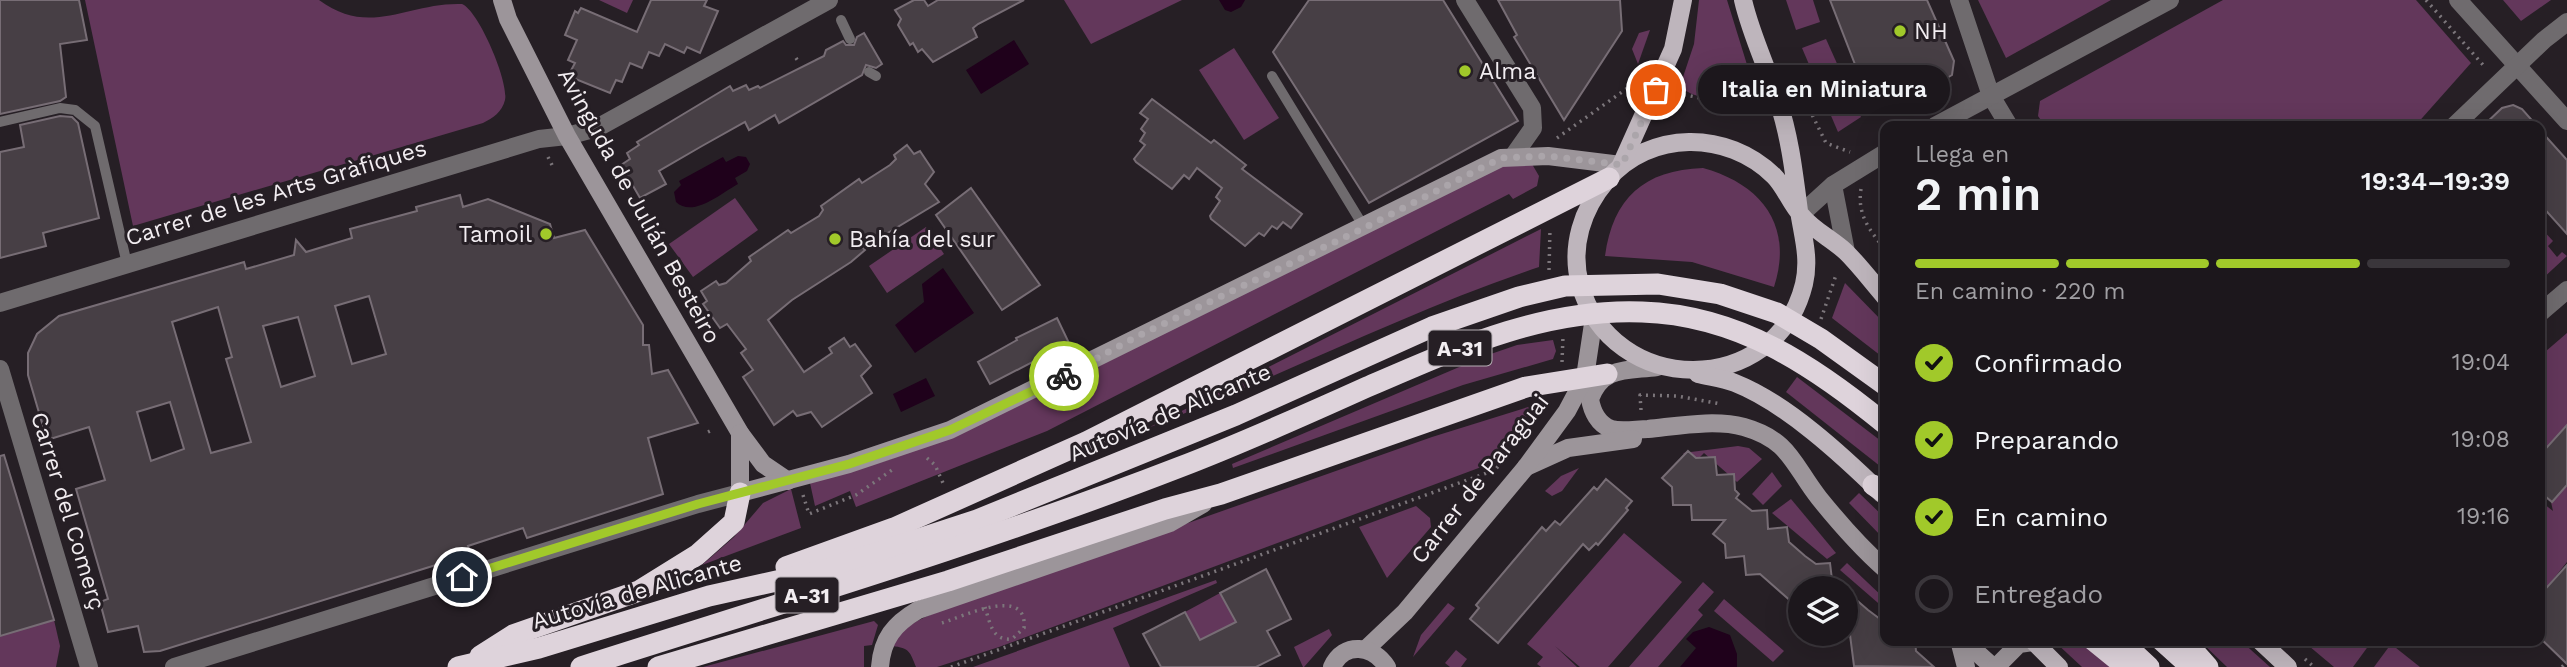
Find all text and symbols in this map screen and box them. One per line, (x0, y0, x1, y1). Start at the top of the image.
place label: NH (1914, 18, 1948, 45)
marker: NH (1892, 23, 1908, 39)
place label: Alma (1479, 58, 1536, 85)
pin (1626, 60, 1686, 120)
marker: Alma (1457, 63, 1473, 79)
street label: Avinguda de Julián Besteiro (552, 64, 726, 348)
callout: Italia en Miniatura (1698, 66, 1950, 114)
icon: bag (1637, 71, 1675, 109)
text: Italia en Miniatura (1721, 76, 1927, 103)
street label: Carrer de les Arts Gràfiques (122, 134, 430, 252)
text: Llega en (1915, 141, 2009, 168)
text: 19:34–19:39 (2361, 166, 2510, 196)
text: 2 min (1915, 167, 2041, 221)
place label: Tamoil (459, 221, 532, 248)
marker: Tamoil (538, 226, 554, 242)
place label: Bahía del sur (849, 226, 995, 253)
marker: Bahía del sur (827, 231, 843, 247)
text: En camino · 220 m (1915, 278, 2126, 305)
road number: A-31 (1428, 330, 1492, 366)
courier (1029, 341, 1099, 411)
icon: check (1915, 344, 1953, 382)
text: Confirmado (1974, 348, 2123, 378)
text: 19:04 (2452, 349, 2510, 376)
icon: bike (1045, 357, 1083, 395)
street label: Autovía de Alicante (1065, 358, 1275, 468)
street label: Carrer de Paraguai (1406, 389, 1554, 569)
street label: Carrer del Comerç (25, 409, 111, 613)
icon: check (1915, 421, 1953, 459)
text: Preparando (1974, 425, 2119, 455)
text: 19:08 (2452, 426, 2510, 453)
icon: check (1915, 498, 1953, 536)
text: En camino (1974, 502, 2108, 532)
text: 19:16 (2457, 503, 2510, 530)
pin (432, 547, 492, 607)
street label: Autovía de Alicante (529, 549, 745, 635)
icon: home (443, 558, 481, 596)
map controls (1788, 576, 1858, 646)
button: layers (1788, 576, 1858, 646)
road number: A-31 (776, 578, 838, 612)
text: Entregado (1974, 579, 2103, 609)

